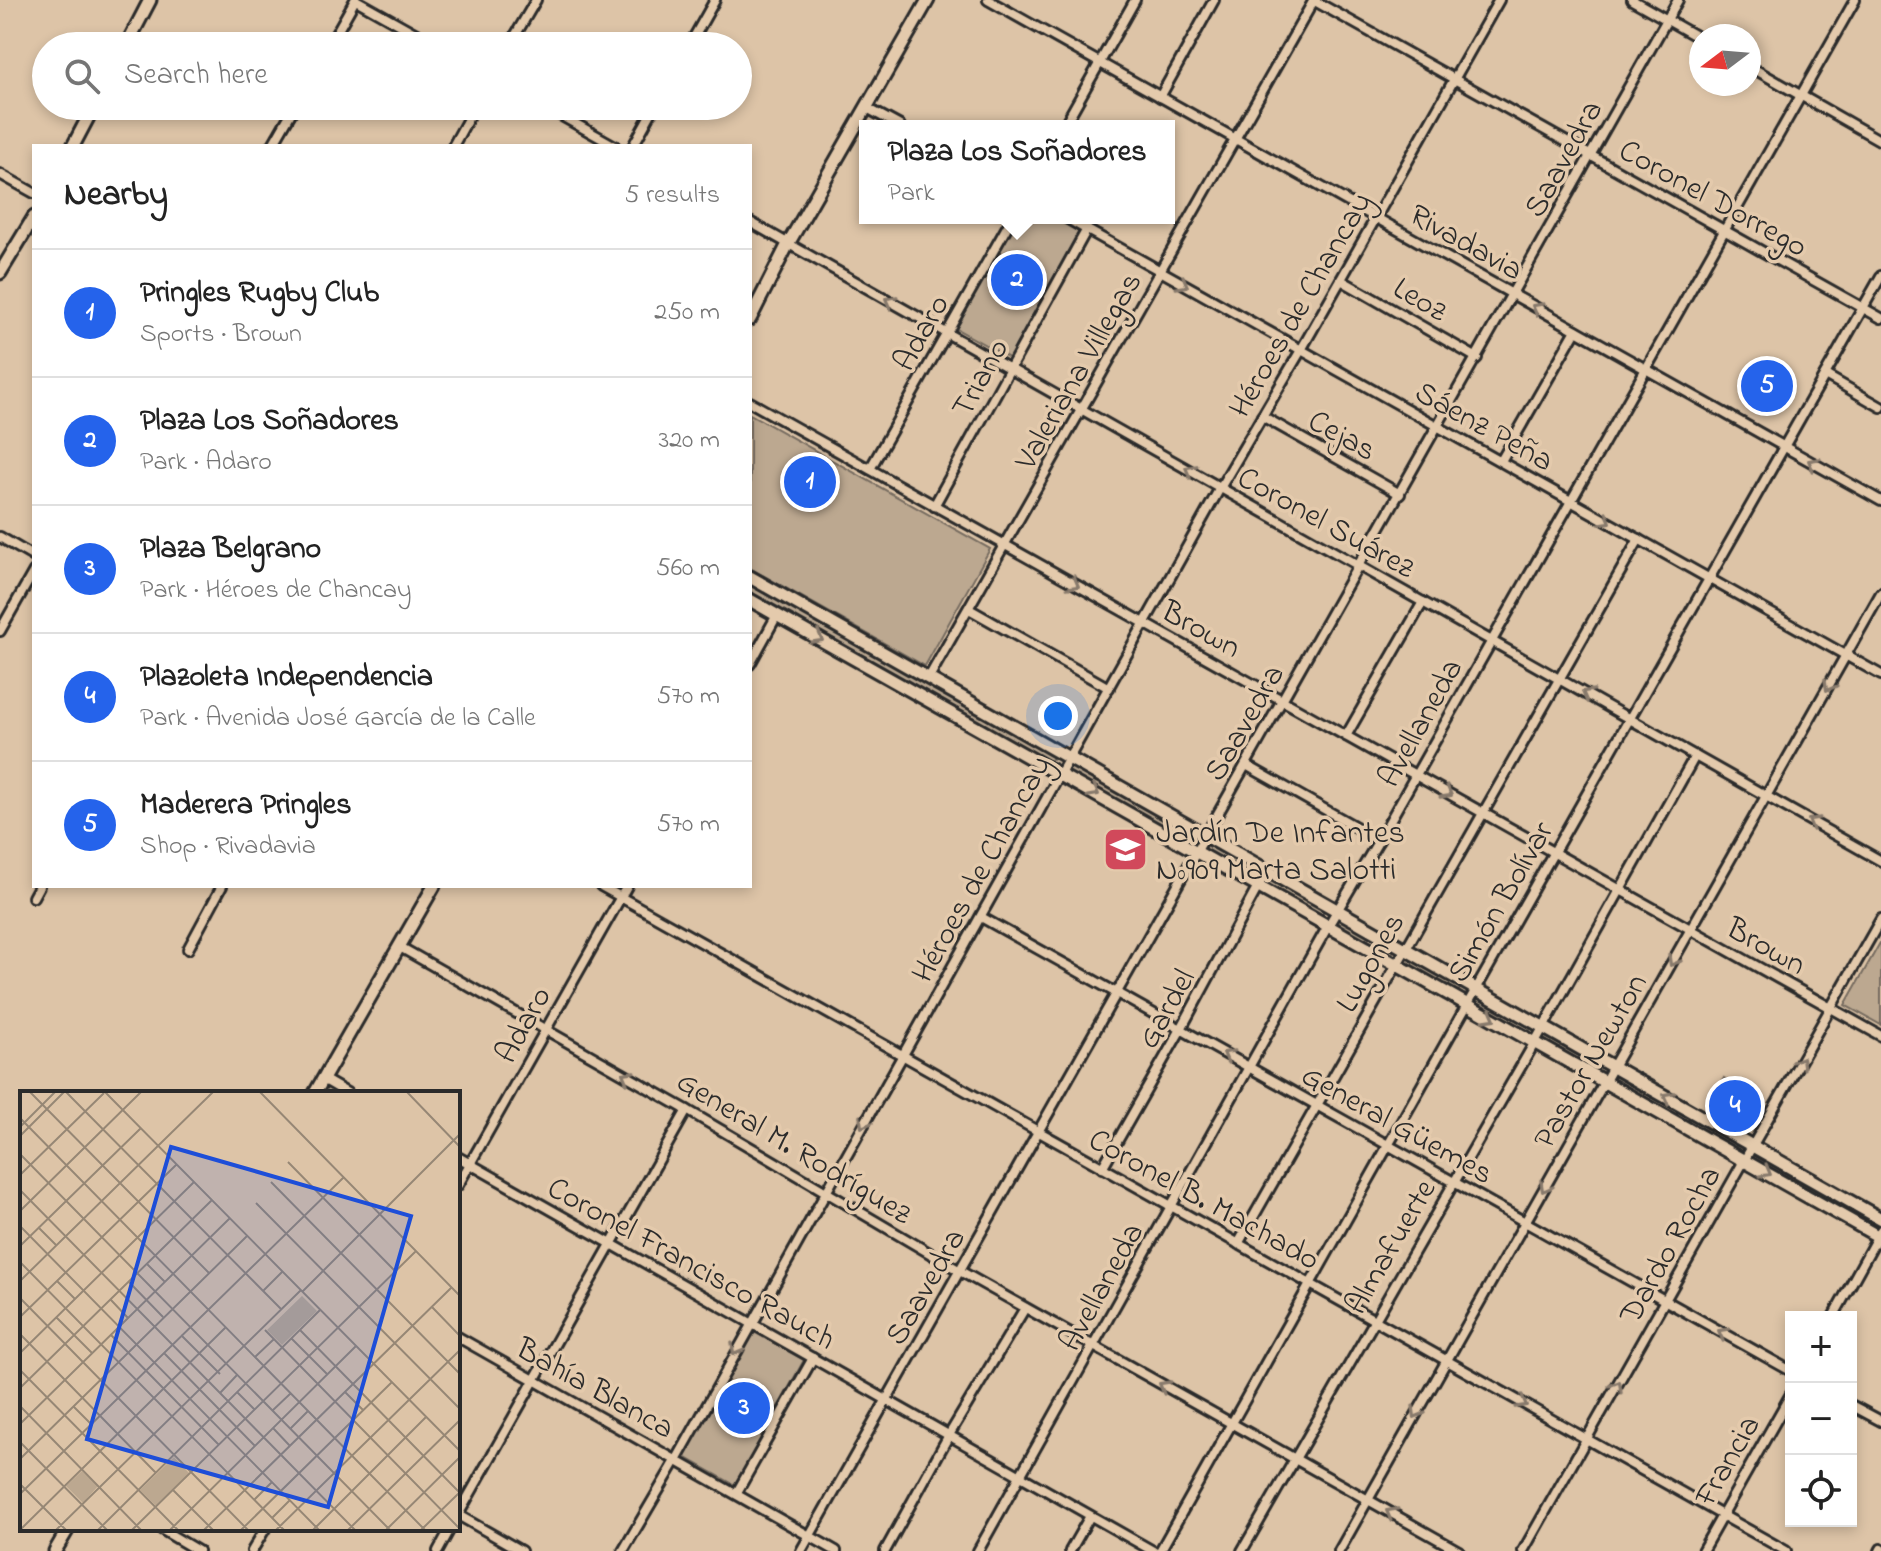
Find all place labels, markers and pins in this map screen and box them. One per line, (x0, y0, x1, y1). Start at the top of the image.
pin: 2 (991, 250, 1043, 310)
pin: 5 (1741, 356, 1793, 416)
pin: 1 (784, 452, 836, 512)
place label: Jardín De Infantes Nº909 Marta Salotti (1156, 811, 1405, 895)
school or university icon: Jardín De Infantes Nº909 Marta Salotti (1101, 825, 1149, 873)
pin: 4 (1709, 1076, 1761, 1136)
pin: 3 (718, 1378, 770, 1438)

